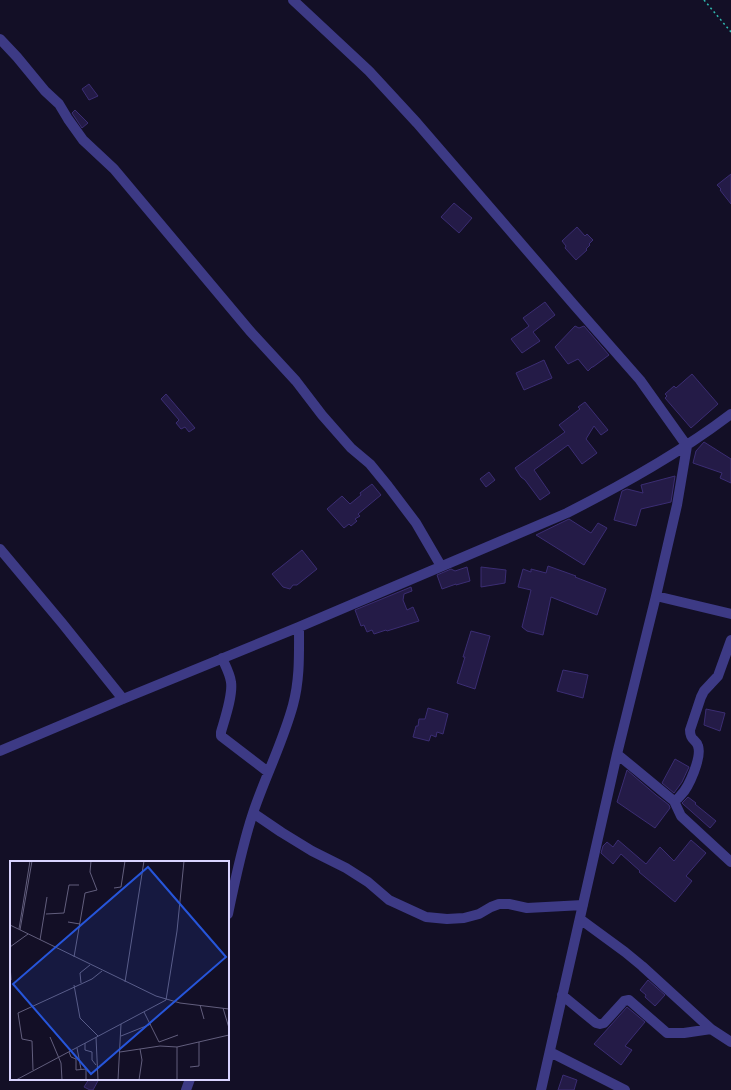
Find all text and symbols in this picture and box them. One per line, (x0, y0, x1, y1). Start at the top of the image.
inset map (10, 861, 229, 1080)

